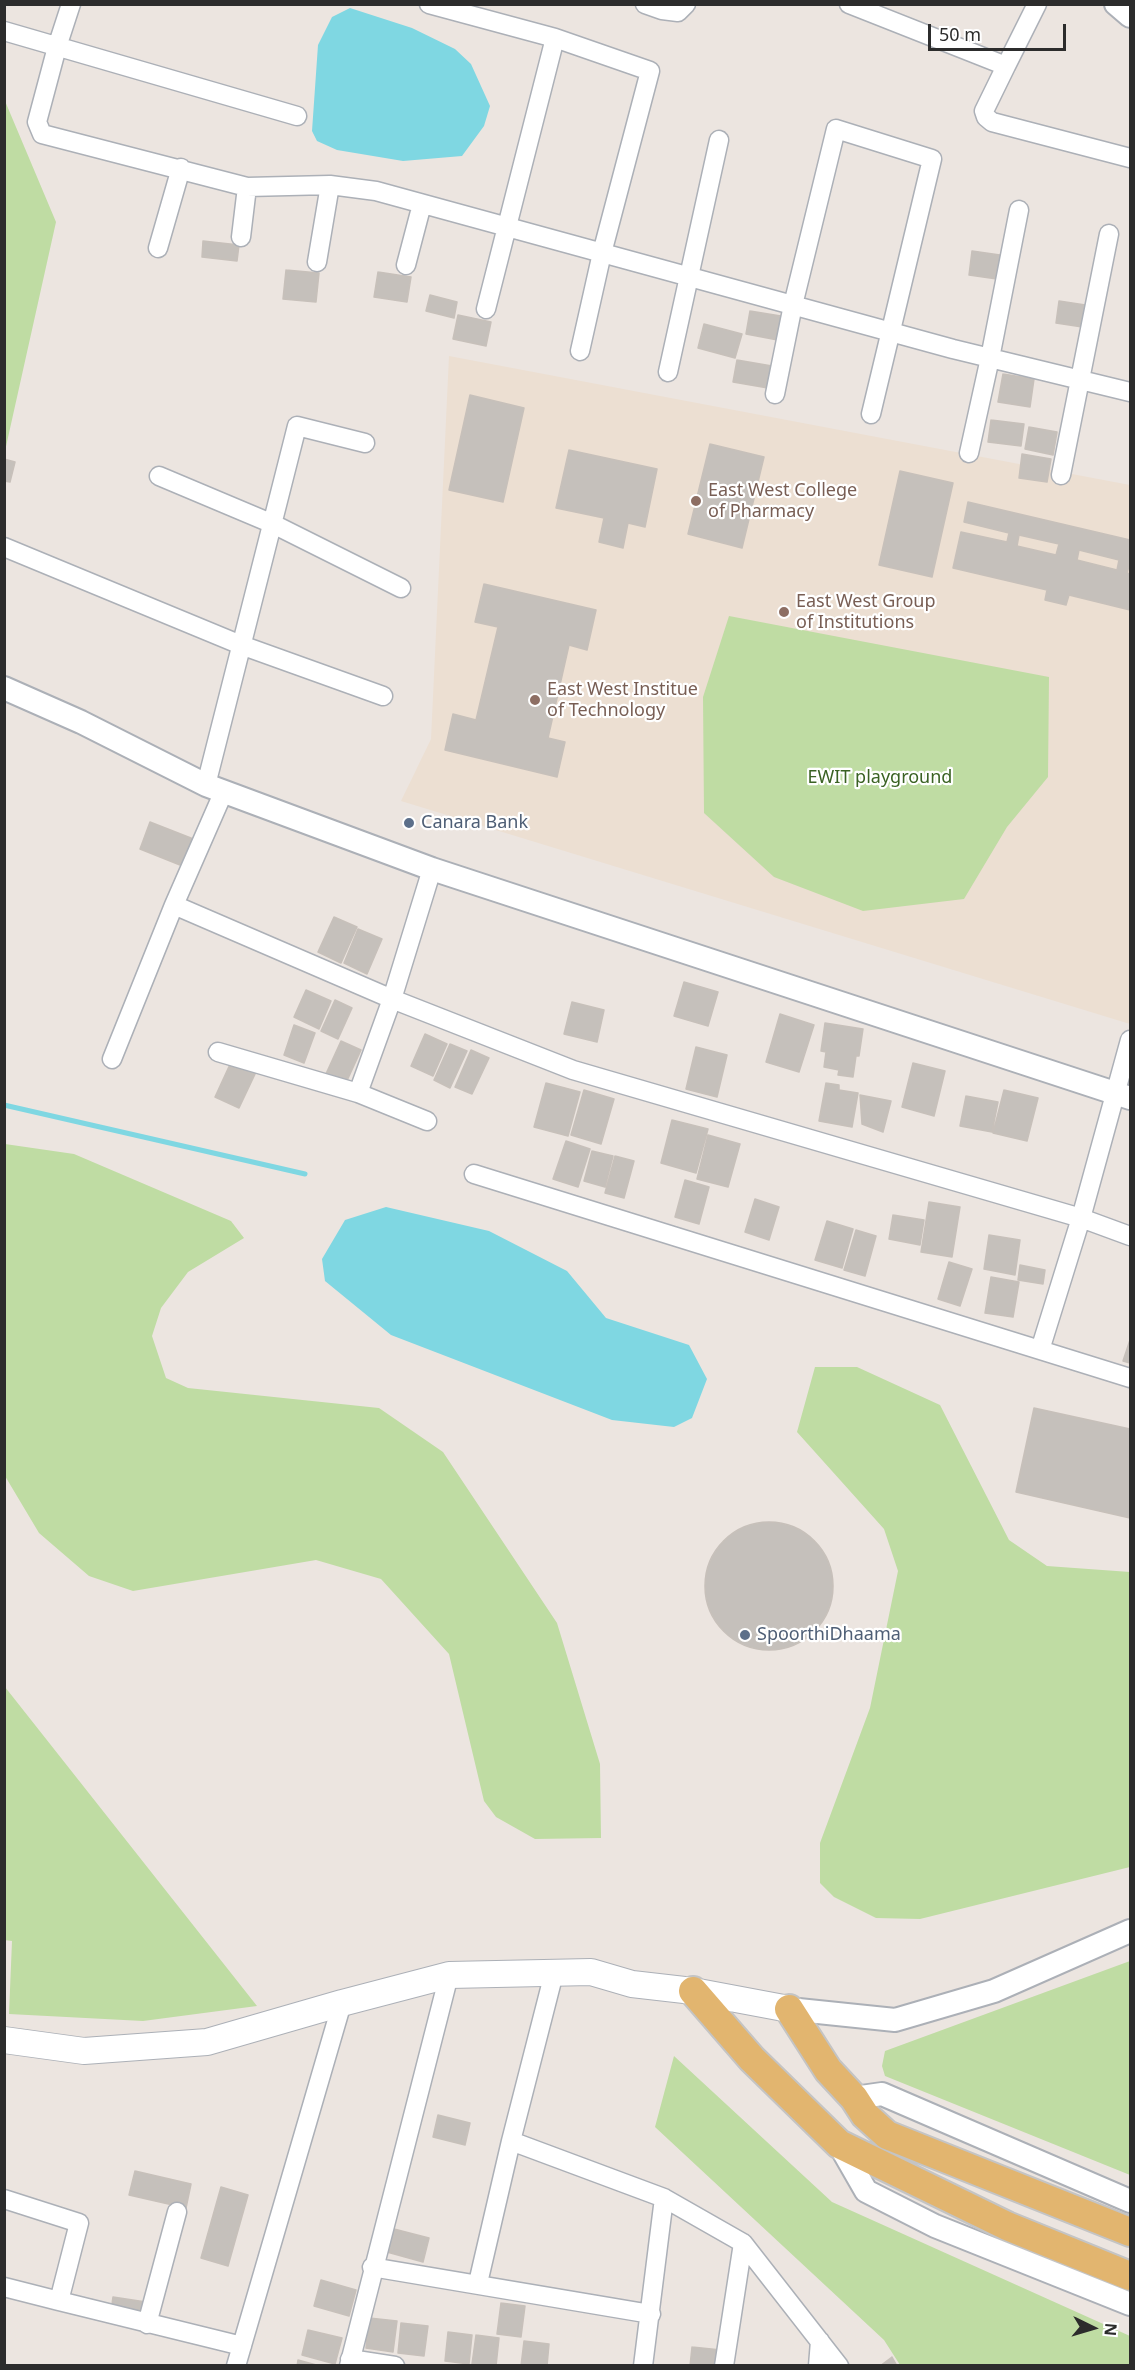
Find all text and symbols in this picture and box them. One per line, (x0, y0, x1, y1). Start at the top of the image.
scale bar (931, 12, 1069, 50)
text: 50 m (939, 22, 981, 46)
place label: East West College of Pharmacy (708, 480, 857, 522)
marker: East West College of Pharmacy (689, 494, 703, 508)
place label: East West Group of Institutions (796, 591, 935, 634)
marker: East West Group of Institutions (777, 605, 791, 619)
place label: East West Institue of Technology (547, 679, 698, 722)
marker: East West Institue of Technology (528, 693, 542, 707)
park label: EWIT playground (808, 767, 952, 789)
place label: Canara Bank (421, 812, 528, 834)
marker: Canara Bank (402, 816, 416, 830)
place label: SpoorthiDhaama (757, 1624, 901, 1646)
marker: SpoorthiDhaama (738, 1628, 752, 1642)
north arrow (1063, 2298, 1123, 2358)
text: N (1099, 2322, 1122, 2337)

